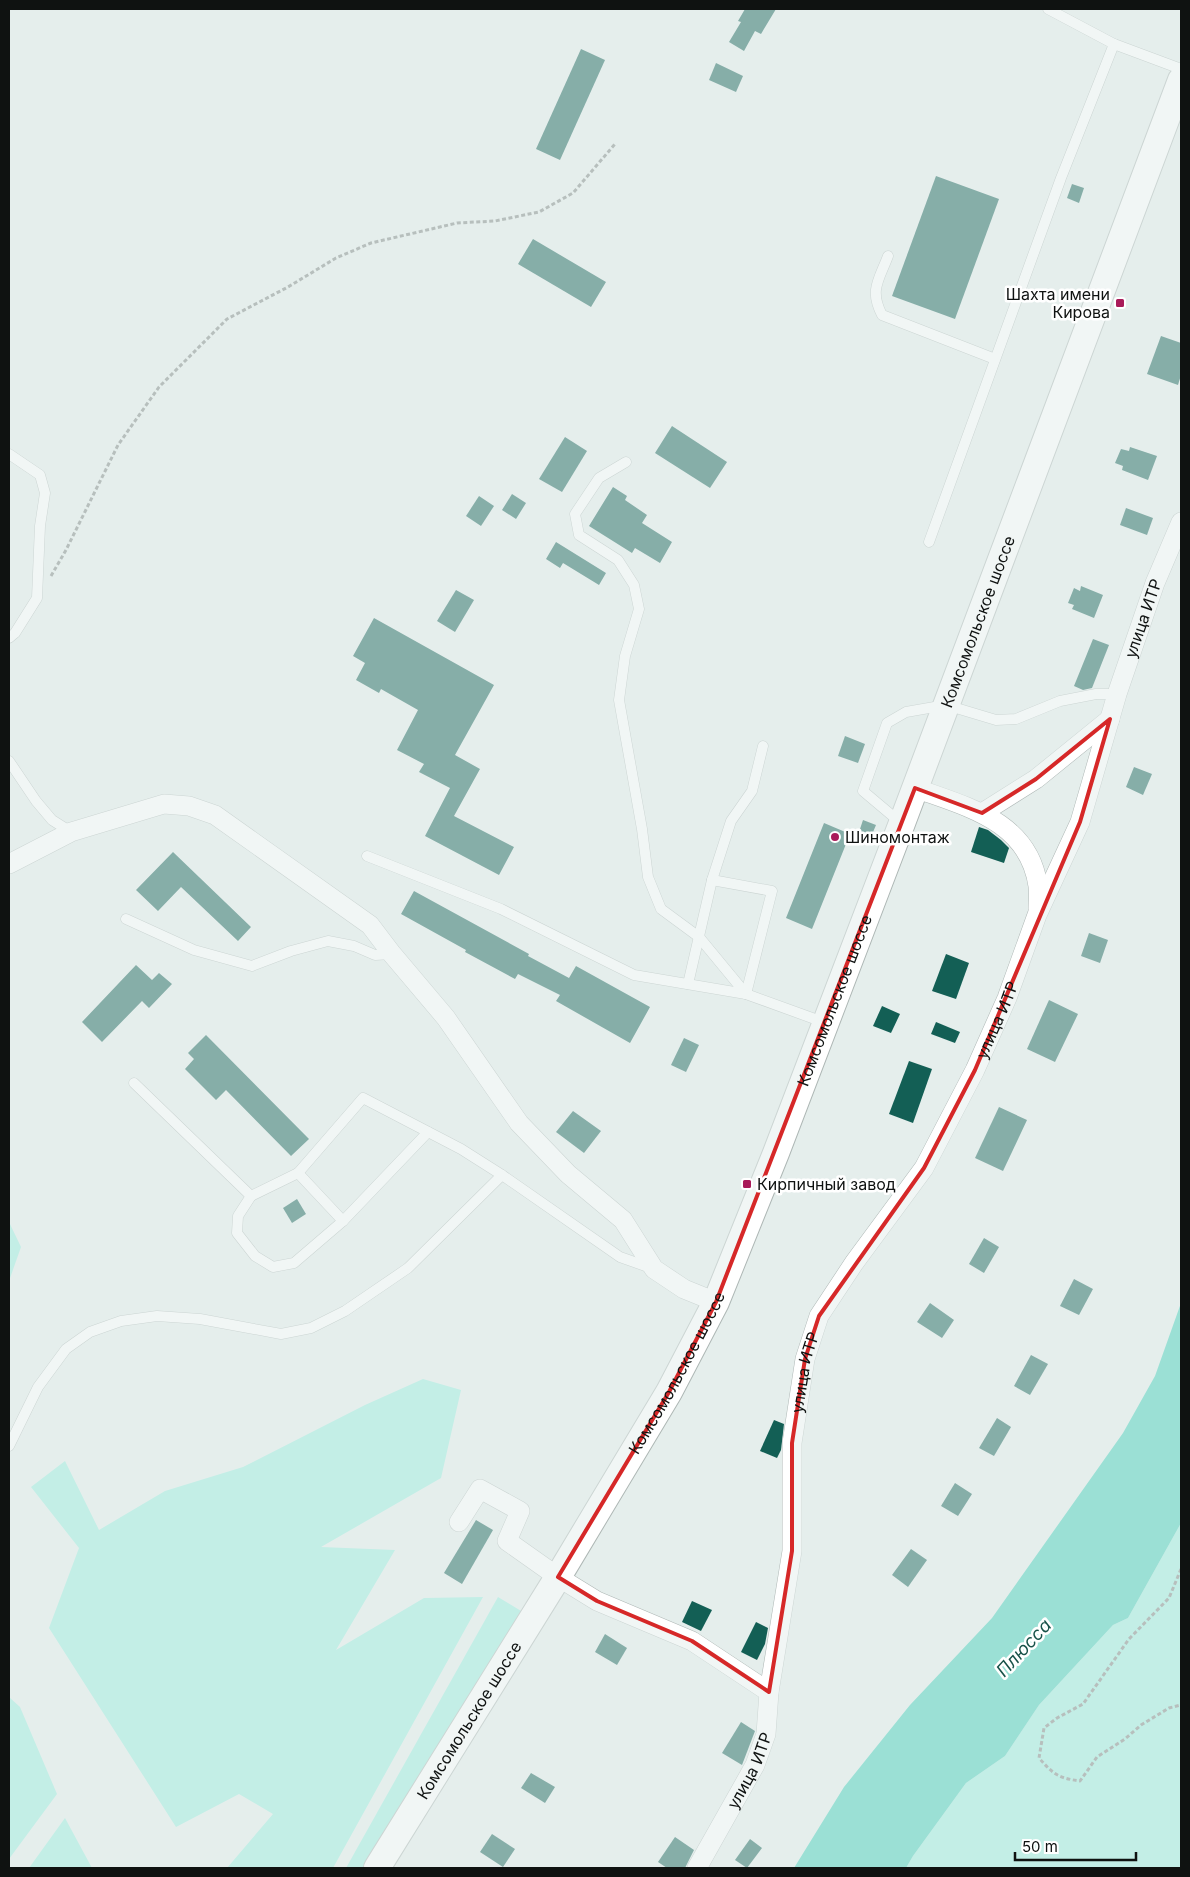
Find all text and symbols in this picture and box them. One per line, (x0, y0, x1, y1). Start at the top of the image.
place label: Шахта имени Кирова (1006, 284, 1110, 322)
marker: Шахта имени Кирова (1114, 297, 1126, 309)
street label: Комсомольское шоссе (936, 533, 1019, 710)
street label: улица ИТР (1120, 576, 1166, 661)
place label: Шиномонтаж (845, 827, 950, 847)
marker: Шиномонтаж (829, 831, 841, 843)
street label: Комсомольское шоссе (792, 912, 876, 1089)
street label: улица ИТР (971, 978, 1022, 1062)
place label: Кирпичный завод (757, 1174, 896, 1194)
marker: Кирпичный завод (741, 1178, 753, 1190)
street label: Комсомольское шоссе (624, 1289, 729, 1458)
street label: улица ИТР (787, 1329, 823, 1414)
water label: Плюсса (992, 1615, 1055, 1681)
street label: Комсомольское шоссе (412, 1638, 525, 1803)
street label: улица ИТР (722, 1730, 776, 1812)
scale bar (1015, 1830, 1136, 1862)
text: 50 m (1022, 1837, 1058, 1856)

